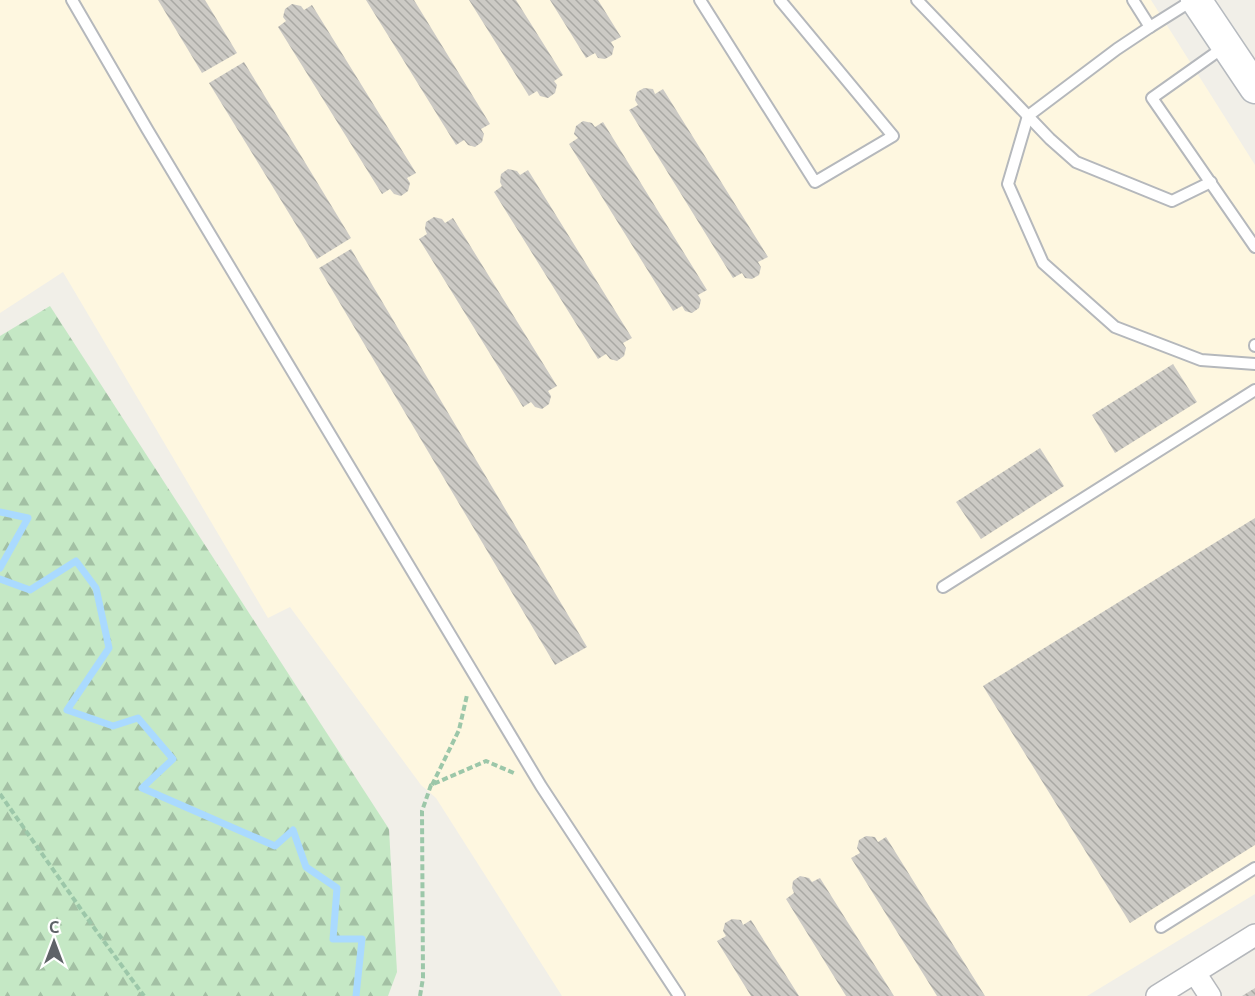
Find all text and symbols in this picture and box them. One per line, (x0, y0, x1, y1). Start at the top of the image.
north arrow (24, 912, 84, 972)
text: С (49, 918, 59, 936)

